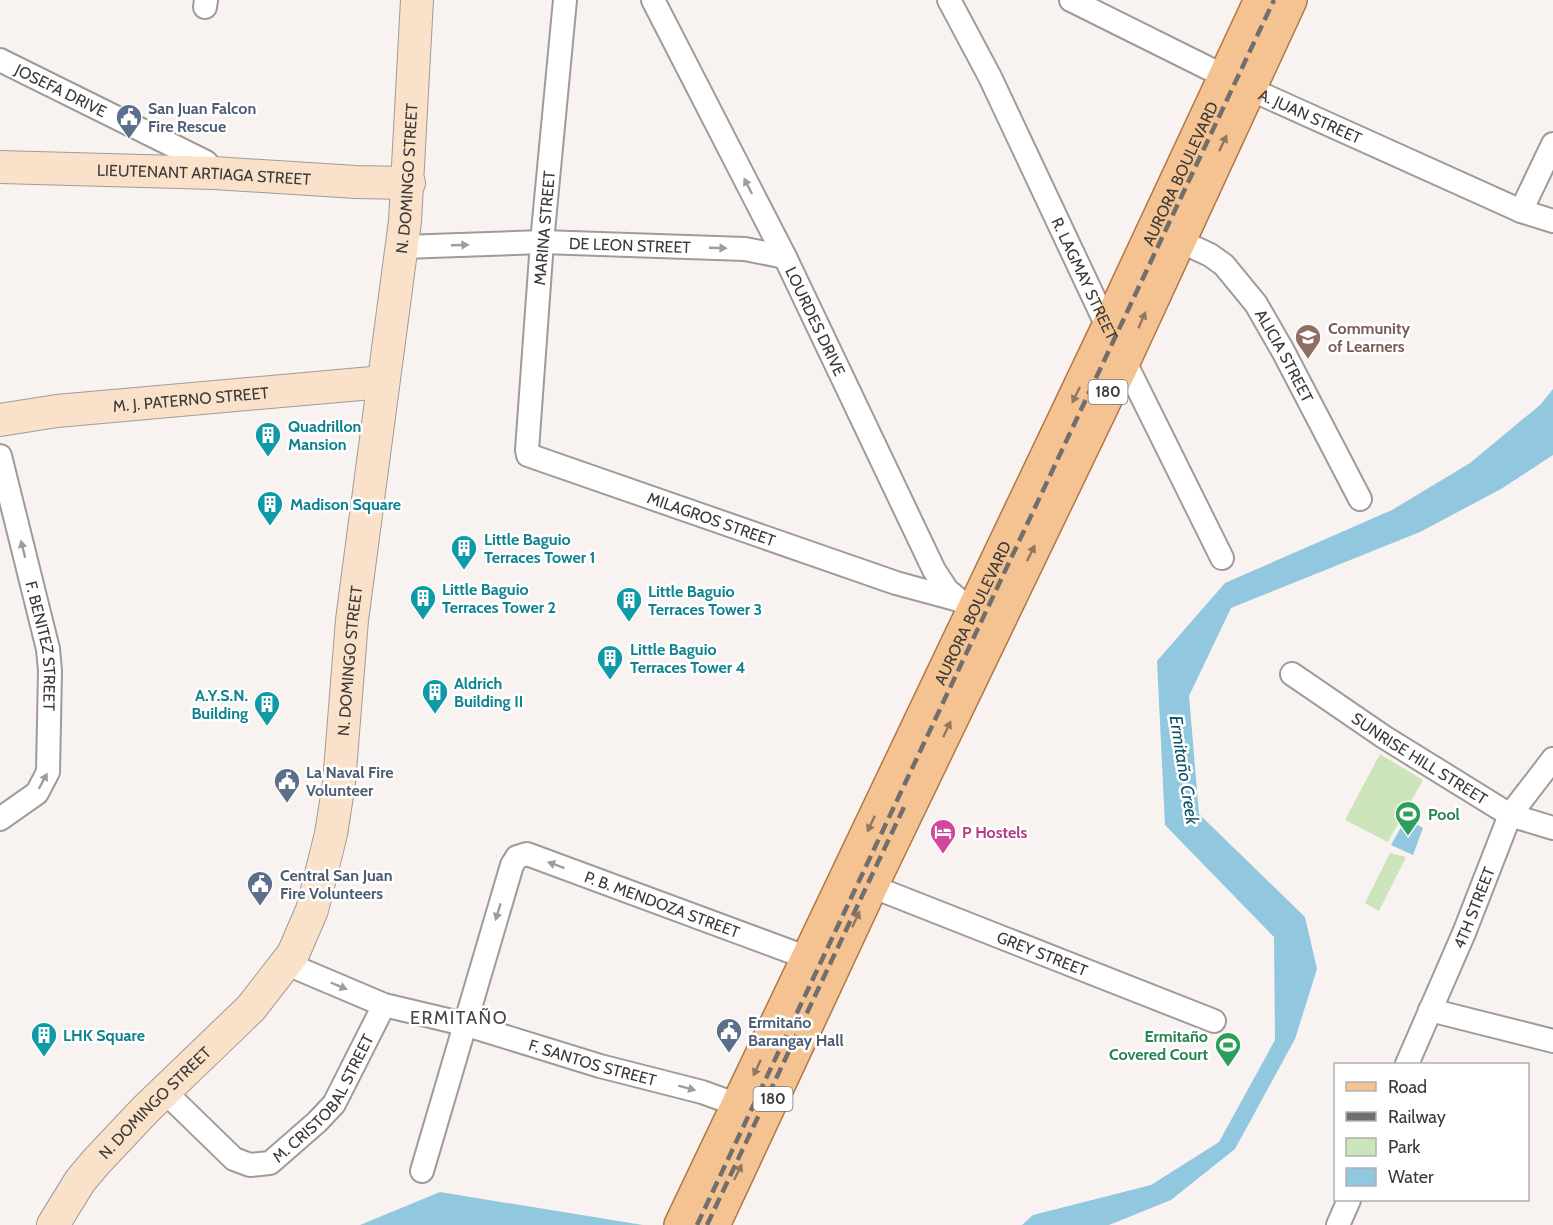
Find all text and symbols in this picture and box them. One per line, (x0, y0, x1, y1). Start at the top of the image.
street label: JOSEFA DRIVE (11, 60, 110, 121)
street label: A. JUAN STREET (1256, 85, 1365, 148)
place label: San Juan Falcon Fire Rescue (148, 99, 256, 136)
street label: AURORA BOULEVARD (1139, 99, 1222, 249)
public building icon: San Juan Falcon Fire Rescue (114, 102, 144, 140)
street label: N. DOMINGO STREET (392, 102, 421, 255)
one-way arrow (1218, 134, 1227, 151)
street label: LIEUTENANT ARTIAGA STREET (97, 161, 312, 189)
street label: MARINA STREET (530, 169, 559, 286)
one-way arrow (743, 178, 753, 195)
street label: R. LAGMAY STREET (1047, 214, 1122, 344)
street label: DE LEON STREET (569, 234, 692, 257)
one-way arrow (451, 240, 470, 249)
one-way arrow (708, 244, 727, 253)
street label: LOURDES DRIVE (781, 264, 849, 379)
street label: ALICIA STREET (1251, 306, 1317, 406)
one-way arrow (1137, 311, 1146, 328)
place label: Community of Learners (1328, 319, 1410, 356)
school or university icon: Community of Learners (1293, 322, 1323, 360)
road number: 180 (1088, 380, 1128, 404)
street label: M. J. PATERNO STREET (112, 383, 270, 416)
one-way arrow (1071, 387, 1081, 404)
place label: Quadrillon Mansion (288, 417, 361, 454)
building icon: Quadrillon Mansion (253, 420, 283, 458)
street label: MILAGROS STREET (645, 488, 778, 550)
building icon: Madison Square (255, 489, 285, 527)
place label: Madison Square (290, 495, 401, 514)
place label: Little Baguio Terraces Tower 1 (484, 530, 595, 567)
building icon: Little Baguio Terraces Tower 1 (449, 533, 479, 571)
street label: AURORA BOULEVARD (931, 538, 1015, 688)
one-way arrow (18, 540, 28, 558)
one-way arrow (1026, 544, 1035, 561)
street label: F. BENITEZ STREET (21, 579, 59, 711)
place label: Little Baguio Terraces Tower 2 (442, 580, 556, 617)
place label: Little Baguio Terraces Tower 3 (648, 582, 762, 619)
building icon: Little Baguio Terraces Tower 2 (408, 583, 438, 621)
street label: N. DOMINGO STREET (334, 584, 367, 737)
building icon: Little Baguio Terraces Tower 3 (614, 585, 644, 623)
place label: Little Baguio Terraces Tower 4 (630, 640, 746, 677)
building icon: Little Baguio Terraces Tower 4 (595, 643, 625, 681)
place label: Aldrich Building II (454, 674, 523, 711)
building icon: Aldrich Building II (420, 677, 450, 715)
place label: A.Y.S.N. Building (191, 686, 248, 723)
building icon: A.Y.S.N. Building (252, 689, 282, 727)
street label: SUNRISE HILL STREET (1348, 709, 1491, 809)
water label: Ermitaño Creek (1165, 714, 1204, 827)
one-way arrow (942, 720, 951, 737)
place label: La Naval Fire Volunteer (306, 763, 394, 800)
public building icon: La Naval Fire Volunteer (272, 766, 302, 804)
one-way arrow (38, 773, 48, 790)
sports icon: Pool (1393, 799, 1423, 837)
place label: Pool (1428, 805, 1460, 824)
one-way arrow (867, 816, 876, 833)
hotel icon: P Hostels (928, 817, 958, 855)
place label: P Hostels (962, 823, 1027, 842)
one-way arrow (547, 860, 565, 870)
street label: 4TH STREET (1449, 864, 1499, 952)
place label: Central San Juan Fire Volunteers (280, 866, 393, 903)
street label: P. B. MENDOZA STREET (582, 867, 743, 942)
public building icon: Central San Juan Fire Volunteers (245, 869, 275, 907)
one-way arrow (493, 903, 502, 921)
one-way arrow (851, 910, 861, 928)
street label: GREY STREET (994, 927, 1091, 980)
one-way arrow (331, 981, 349, 991)
district label: ERMITAÑO (410, 1007, 508, 1029)
place label: Ermitaño Barangay Hall (748, 1013, 844, 1050)
public building icon: Ermitaño Barangay Hall (714, 1016, 744, 1054)
building icon: LHK Square (29, 1020, 59, 1058)
place label: LHK Square (63, 1026, 145, 1045)
place label: Ermitaño Covered Court (1109, 1027, 1208, 1064)
sports icon: Ermitaño Covered Court (1213, 1030, 1243, 1068)
street label: M. CRISTOBAL STREET (269, 1031, 378, 1167)
street label: F. SANTOS STREET (526, 1036, 659, 1090)
street label: N. DOMINGO STREET (95, 1042, 215, 1163)
one-way arrow (752, 1060, 761, 1077)
legend (1334, 1063, 1529, 1201)
text: Road (1388, 1076, 1427, 1098)
one-way arrow (678, 1084, 696, 1094)
road number: 180 (754, 1087, 792, 1111)
text: Railway (1388, 1106, 1446, 1128)
text: Park (1388, 1136, 1421, 1158)
one-way arrow (734, 1164, 743, 1181)
text: Water (1388, 1166, 1434, 1188)

